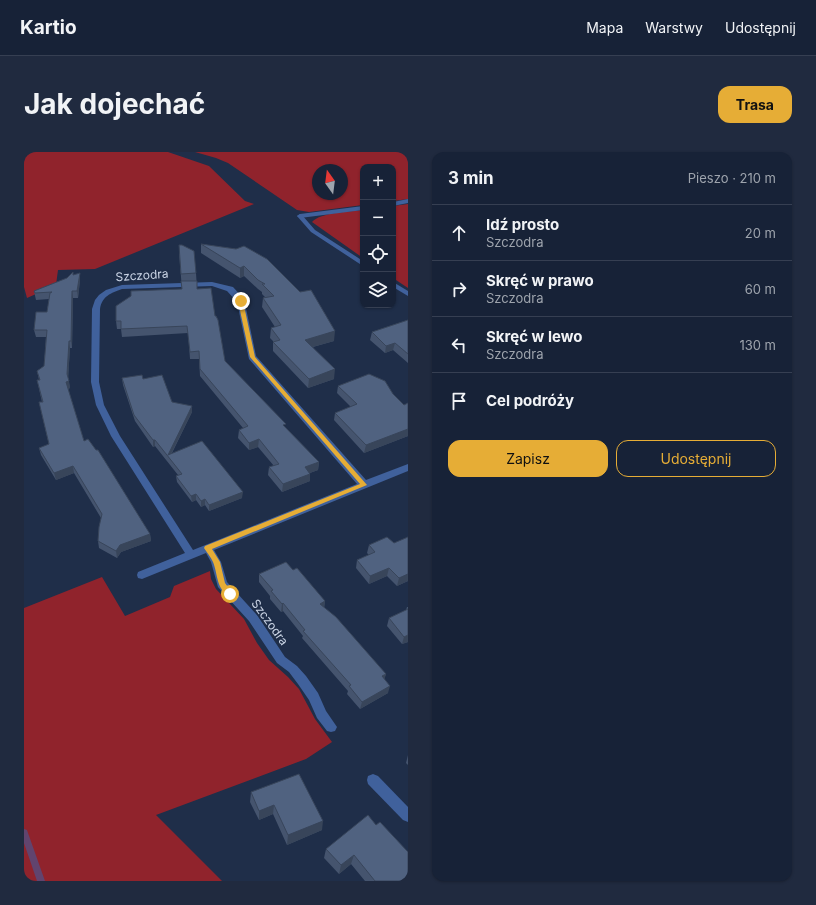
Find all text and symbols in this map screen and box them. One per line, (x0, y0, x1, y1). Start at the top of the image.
text: Kartio (20, 16, 77, 39)
text: Mapa (586, 19, 623, 36)
text: Warstwy (645, 19, 703, 36)
text: Udostępnij (725, 19, 796, 36)
button: Trasa (718, 86, 792, 123)
text: Jak dojechać (24, 87, 205, 121)
north arrow (312, 164, 348, 200)
map controls (360, 164, 396, 308)
button: + (360, 164, 396, 200)
text: 3 min (448, 168, 494, 188)
text: Pieszo · 210 m (688, 170, 776, 186)
button: − (360, 200, 396, 236)
text: Idź prosto (486, 215, 559, 234)
icon: ahead (448, 222, 470, 244)
text: 20 m (745, 225, 776, 241)
text: Szczodra (486, 234, 544, 250)
button: locate (360, 236, 396, 272)
street label: Szczodra (115, 266, 169, 284)
text: Skręć w prawo (486, 271, 594, 290)
button: layers (360, 272, 396, 308)
icon: right (448, 278, 470, 300)
text: 60 m (745, 281, 776, 297)
text: Szczodra (486, 290, 544, 306)
route end (232, 292, 250, 310)
text: Skręć w lewo (486, 327, 582, 346)
icon: left (448, 334, 470, 356)
text: 130 m (739, 337, 776, 353)
text: Szczodra (486, 346, 544, 362)
icon: arrive (448, 390, 470, 412)
text: Cel podróży (486, 391, 574, 410)
button: Zapisz (448, 440, 608, 477)
button: Udostępnij (616, 440, 776, 477)
route start (221, 585, 239, 603)
street label: Szczodra (248, 596, 292, 648)

